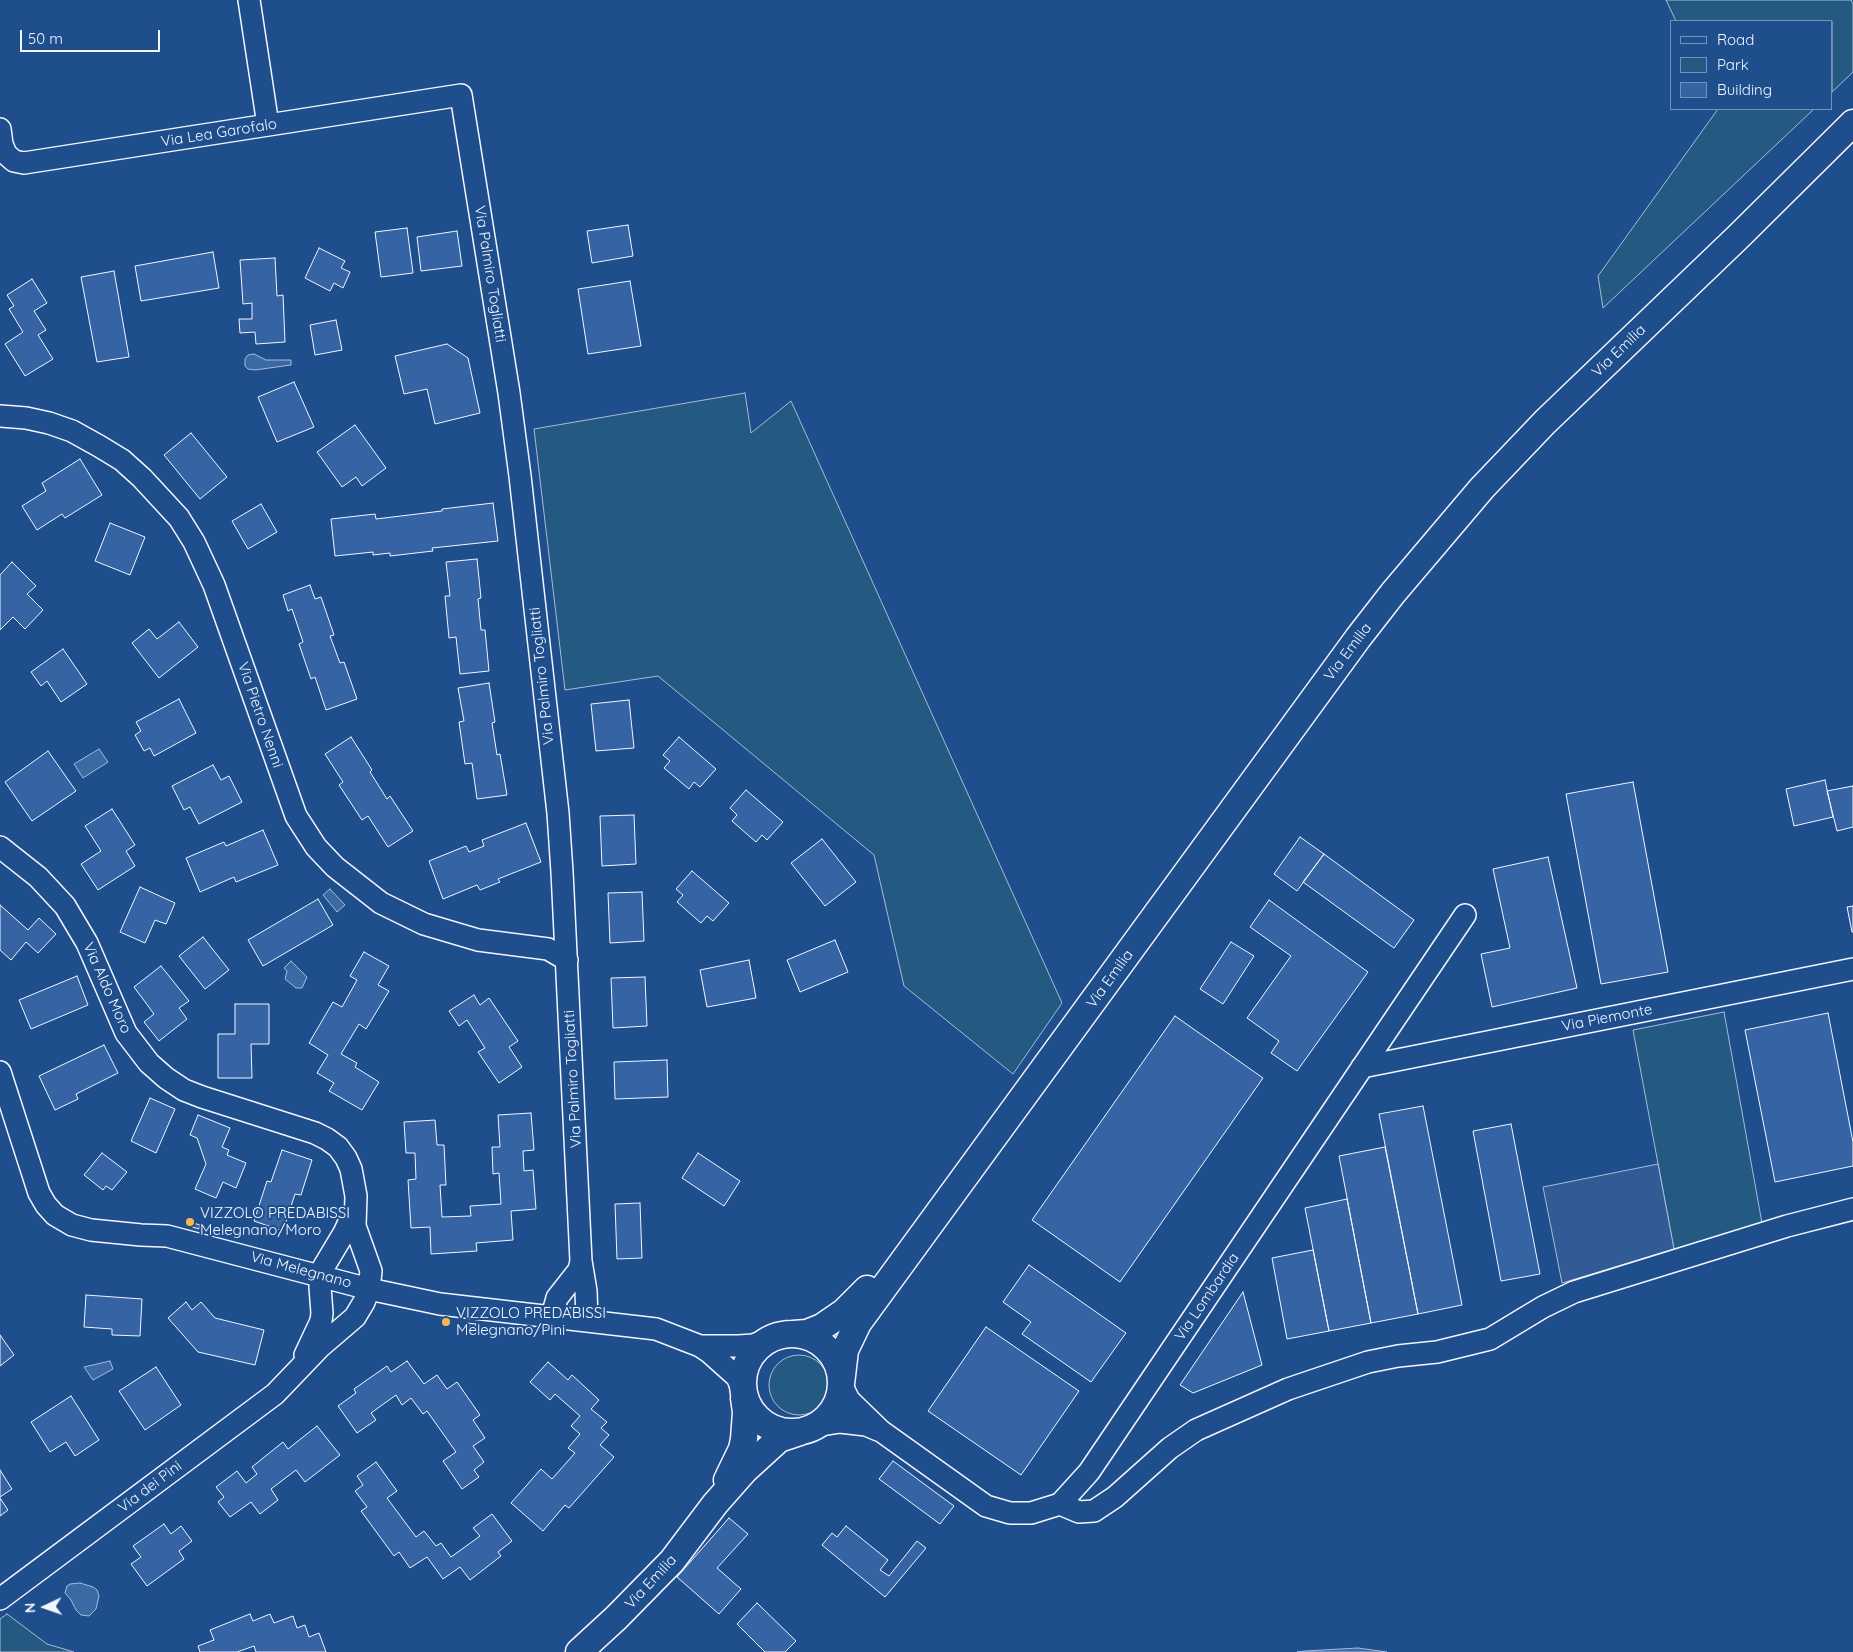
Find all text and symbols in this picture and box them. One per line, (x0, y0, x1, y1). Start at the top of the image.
scale bar (22, 20, 162, 52)
legend (1670, 20, 1833, 110)
text: 50 m (28, 29, 63, 48)
text: Road (1717, 30, 1754, 49)
text: Park (1717, 55, 1749, 74)
text: Building (1717, 80, 1772, 99)
street label: Via Lea Garofalo (160, 115, 278, 151)
street label: Via Palmiro Togliatti (470, 204, 510, 344)
street label: Via Emilia (1588, 321, 1650, 381)
street label: Via Palmiro Togliatti (526, 606, 558, 746)
street label: Via Emilia (1320, 620, 1376, 684)
street label: Via Pietro Nenni (233, 660, 287, 770)
street label: Via Aldo Moro (79, 940, 135, 1036)
street label: Via Emilia (1083, 946, 1137, 1012)
street label: Via Piemonte (1560, 1000, 1654, 1036)
street label: Via Palmiro Togliatti (560, 1010, 586, 1148)
place label: VIZZOLO PREDABISSI Melegnano/Moro (200, 1204, 350, 1239)
marker: VIZZOLO PREDABISSI Melegnano/Moro (184, 1216, 196, 1228)
street label: Via Melegnano (249, 1248, 353, 1292)
street label: Via Lombardia (1171, 1250, 1243, 1344)
place label: VIZZOLO PREDABISSI Melegnano/Pini (456, 1304, 606, 1339)
marker: VIZZOLO PREDABISSI Melegnano/Pini (440, 1316, 452, 1328)
street label: Via dei Pini (115, 1457, 185, 1517)
street label: Via Emilia (621, 1551, 681, 1613)
north arrow (20, 1582, 70, 1632)
text: N (21, 1602, 39, 1613)

